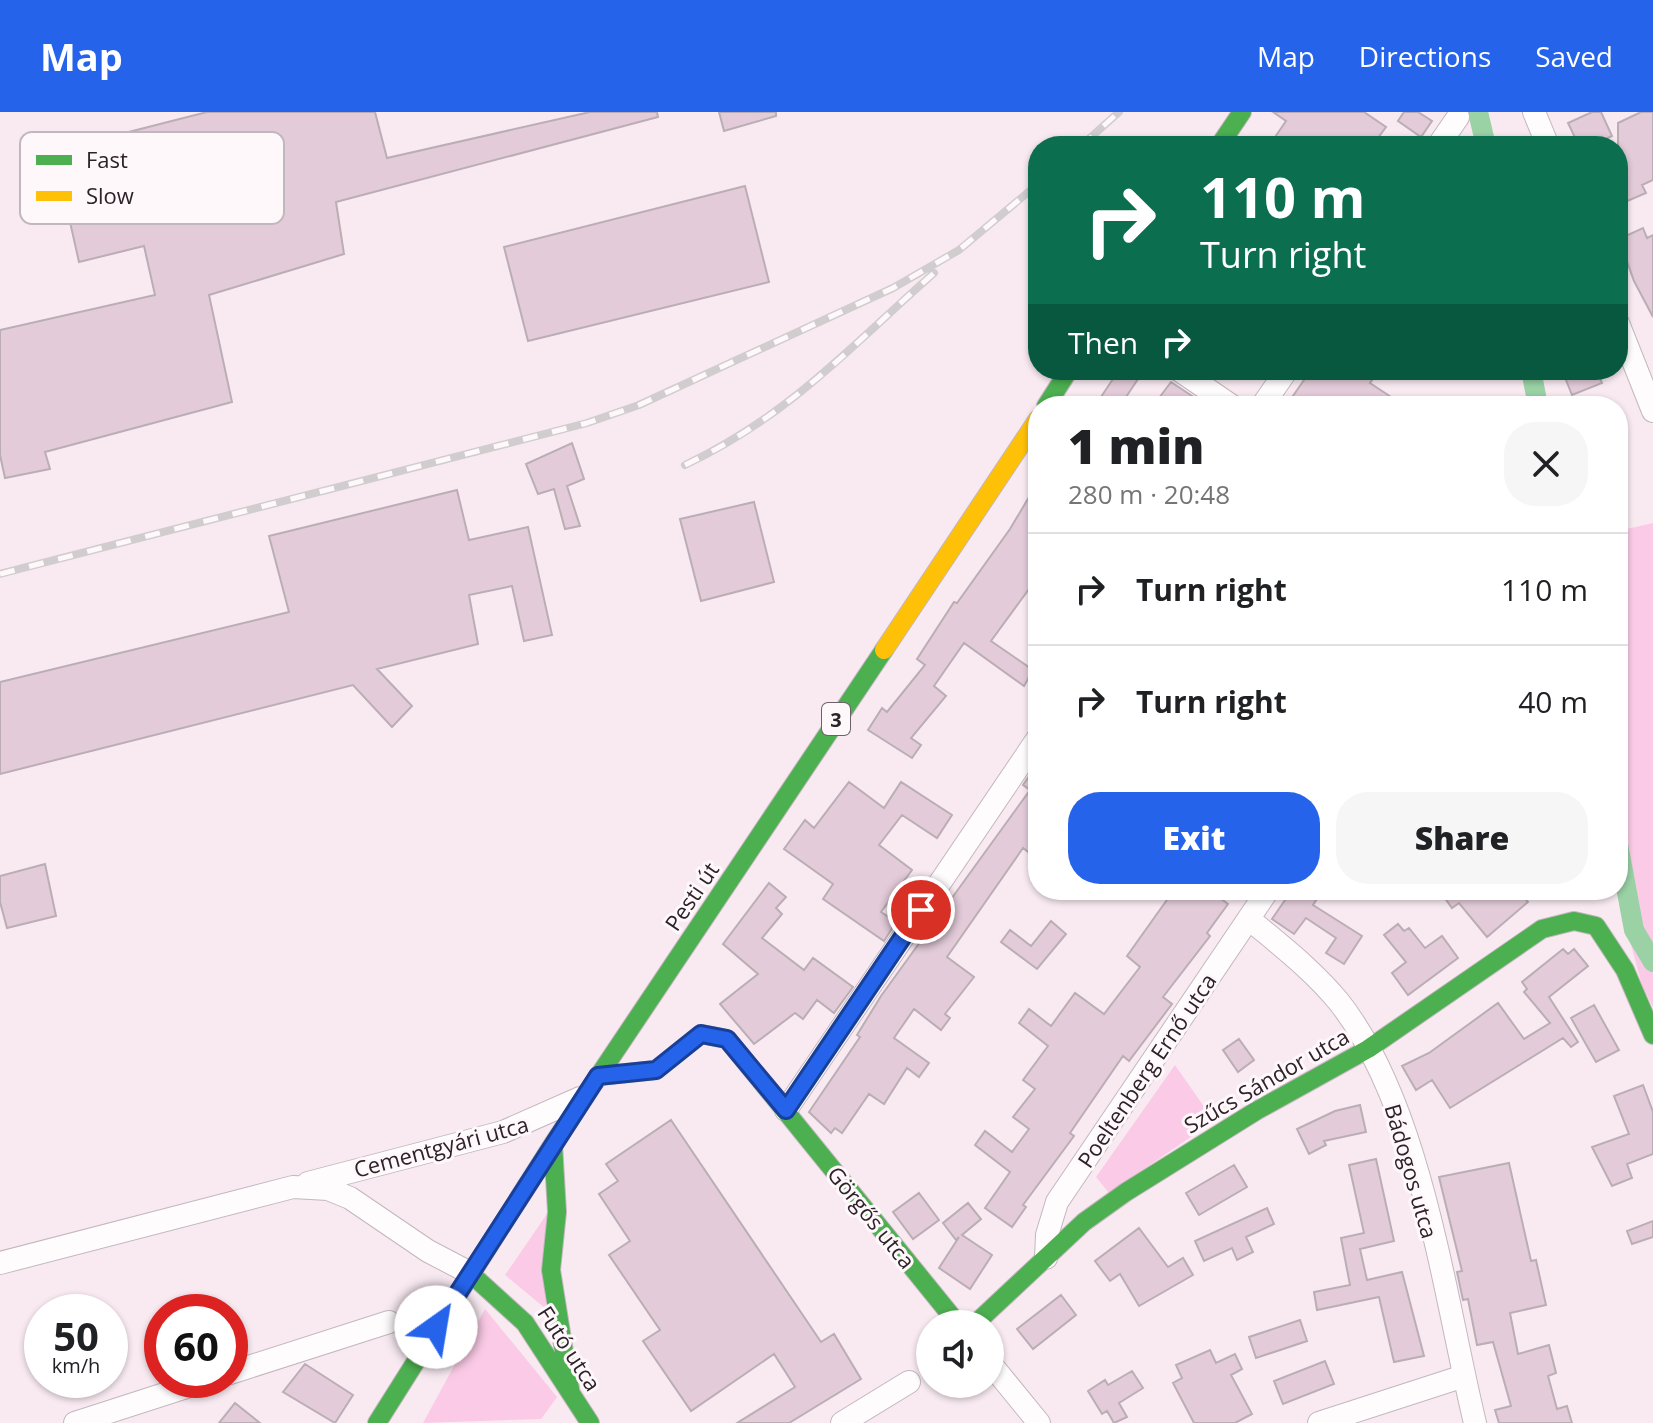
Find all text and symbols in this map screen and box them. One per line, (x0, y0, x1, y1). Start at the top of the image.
text: Map (40, 30, 123, 82)
text: Map (1257, 37, 1315, 75)
text: Directions (1359, 37, 1491, 75)
text: Saved (1535, 37, 1613, 75)
legend (20, 132, 284, 224)
text: Fast (86, 144, 128, 174)
text: 110 m (1200, 158, 1366, 234)
icon: right (1068, 168, 1172, 272)
text: Slow (86, 180, 134, 210)
text: Turn right (1200, 230, 1366, 279)
icon: right (1154, 320, 1198, 364)
text: Then (1068, 322, 1138, 363)
text: 1 min (1068, 413, 1204, 478)
button: close (1504, 422, 1588, 506)
text: 280 m · 20:48 (1068, 476, 1230, 512)
icon: right (1068, 567, 1112, 611)
text: Turn right (1136, 569, 1287, 610)
text: 110 m (1501, 569, 1588, 610)
icon: right (1068, 679, 1112, 723)
text: Turn right (1136, 681, 1287, 722)
text: 40 m (1518, 681, 1588, 722)
road number: 3 (822, 703, 850, 735)
button: Exit (1068, 792, 1320, 884)
button: Share (1336, 792, 1588, 884)
street label: Pesti út (657, 856, 725, 936)
pin (887, 876, 955, 944)
icon: arrive (899, 888, 943, 932)
street label: Poeltenberg Ernő utca (1070, 967, 1222, 1173)
street label: Szűcs Sándor utca (1178, 1021, 1354, 1139)
street label: Bádogos utca (1378, 1100, 1446, 1242)
street label: Cementgyári utca (350, 1108, 532, 1184)
street label: Görgős utca (821, 1159, 923, 1275)
position arrow (394, 1285, 478, 1369)
speed limit sign: 60 (144, 1294, 248, 1398)
street label: Futó utca (531, 1300, 609, 1396)
text: 50 (53, 1308, 99, 1363)
map controls (916, 1310, 1004, 1398)
button: sound (916, 1310, 1004, 1398)
text: km/h (52, 1352, 100, 1379)

